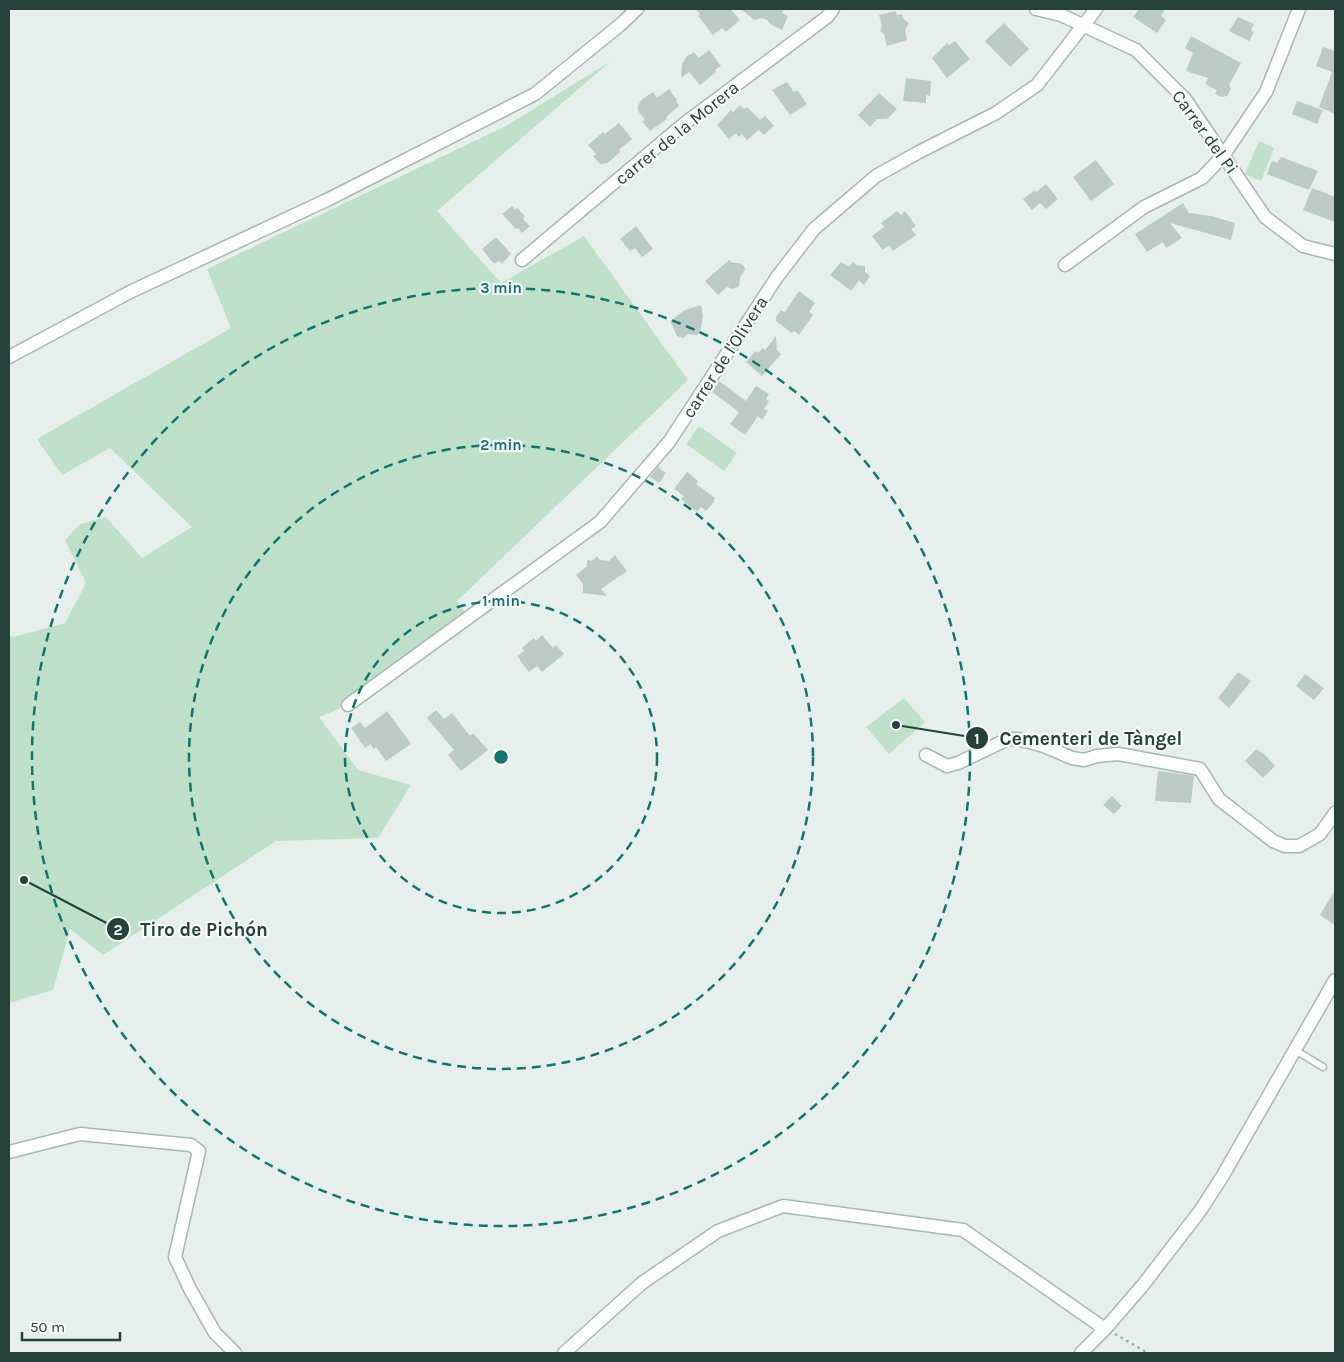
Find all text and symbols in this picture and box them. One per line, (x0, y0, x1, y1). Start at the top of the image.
street label: carrer de la Morera (611, 76, 743, 190)
street label: Carrer del Pi (1167, 86, 1243, 178)
text: 3 min (480, 279, 522, 297)
street label: carrer de l'Olivera (677, 292, 773, 422)
text: 2 min (480, 436, 522, 454)
text: 1 min (482, 592, 520, 610)
callout: Cementeri de Tàngel (964, 721, 1192, 755)
text: Cementeri de Tàngel (1000, 728, 1182, 750)
text: 1 (974, 730, 980, 748)
centre of rings (492, 748, 510, 766)
callout: Tiro de Pichón (106, 912, 278, 946)
text: Tiro de Pichón (140, 919, 268, 941)
text: 2 (113, 921, 123, 939)
scale bar (22, 1310, 120, 1342)
text: 50 m (30, 1318, 65, 1336)

